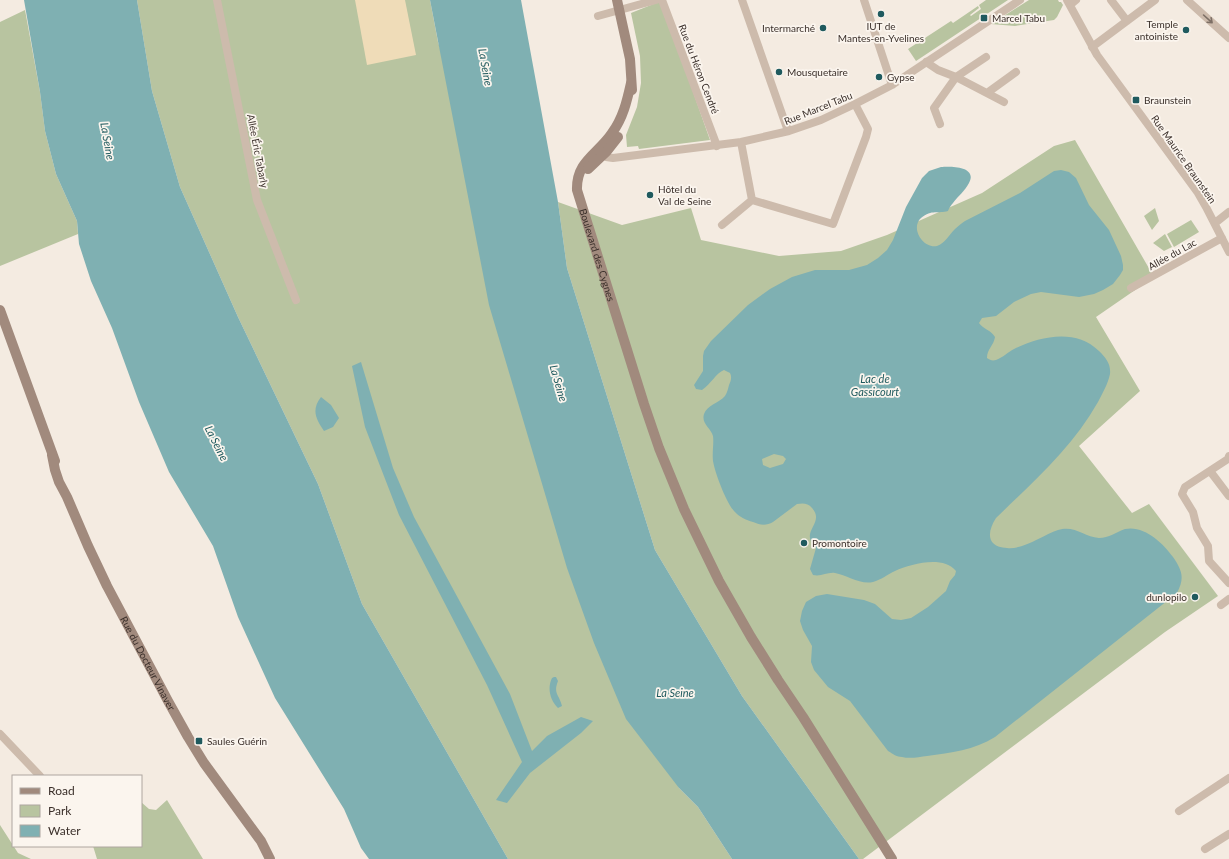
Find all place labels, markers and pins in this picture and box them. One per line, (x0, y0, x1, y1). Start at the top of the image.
marker: IUT de Mantes-en-Yvelines (876, 9, 886, 19)
place label: Marcel Tabu (992, 12, 1045, 24)
marker: Marcel Tabu (979, 13, 989, 23)
place label: Temple antoiniste (1135, 18, 1178, 42)
place label: IUT de Mantes-en-Yvelines (838, 20, 924, 44)
place label: Intermarché (762, 22, 815, 34)
marker: Intermarché (818, 23, 828, 33)
marker: Temple antoiniste (1181, 25, 1191, 35)
place label: Mousquetaire (787, 66, 848, 78)
marker: Mousquetaire (774, 67, 784, 77)
place label: Gypse (887, 71, 915, 83)
marker: Gypse (874, 72, 884, 82)
place label: Braunstein (1144, 94, 1191, 106)
marker: Braunstein (1131, 95, 1141, 105)
place label: Hôtel du Val de Seine (658, 183, 711, 207)
marker: Hôtel du Val de Seine (645, 190, 655, 200)
place label: Promontoire (812, 537, 867, 549)
marker: Promontoire (799, 538, 809, 548)
place label: dunlopilo (1146, 591, 1187, 603)
marker: dunlopilo (1190, 592, 1200, 602)
place label: Saules Guérin (207, 735, 267, 747)
marker: Saules Guérin (194, 736, 204, 746)

